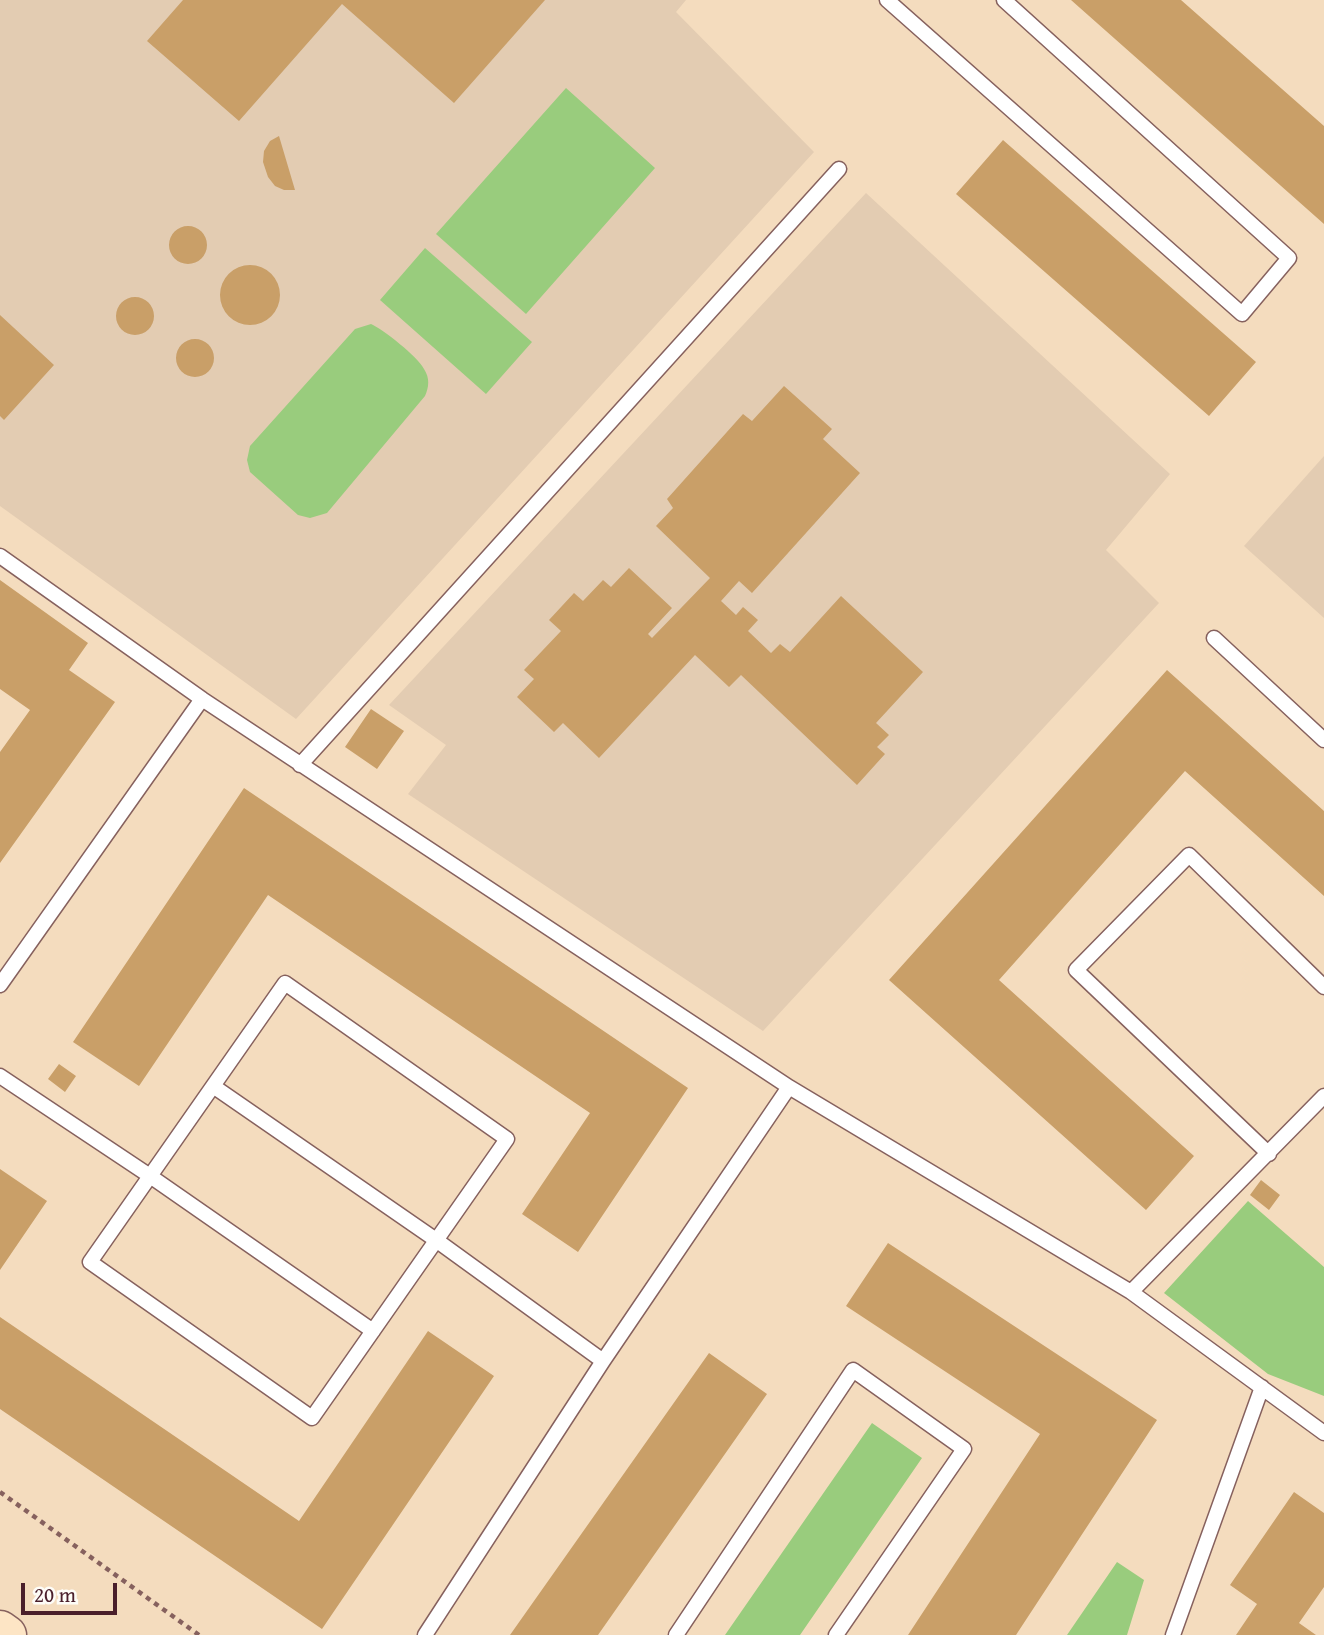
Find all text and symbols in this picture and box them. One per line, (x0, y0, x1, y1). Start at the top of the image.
scale bar (24, 1568, 121, 1612)
text: 20 m (34, 1579, 76, 1610)

